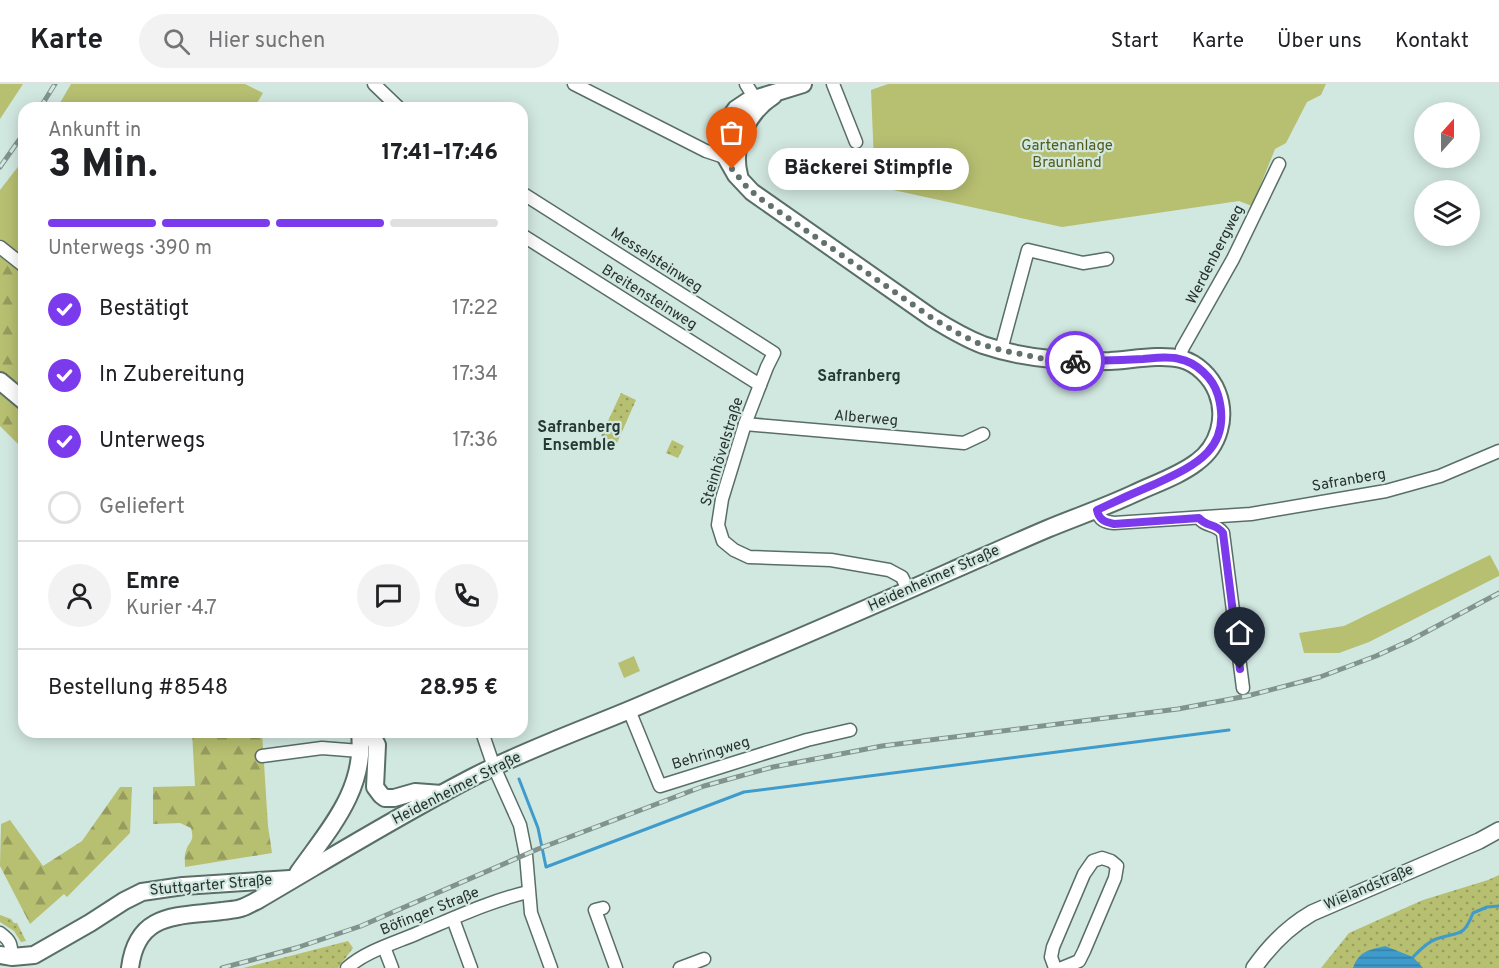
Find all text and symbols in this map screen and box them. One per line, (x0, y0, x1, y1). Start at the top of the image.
search box (139, 14, 559, 68)
text: Karte (30, 23, 103, 59)
icon: search (160, 25, 193, 58)
text: Hier suchen (208, 28, 325, 55)
text: Start (1111, 28, 1159, 55)
text: Karte (1192, 28, 1244, 55)
text: Über uns (1277, 28, 1362, 55)
text: Kontakt (1395, 28, 1469, 55)
north arrow (1414, 102, 1480, 168)
map controls (1414, 102, 1480, 246)
pin (706, 107, 757, 169)
icon: bag (715, 116, 748, 149)
text: Ankunft in (48, 118, 141, 144)
park label: Gartenanlage Braunland (1021, 137, 1113, 173)
text: 17:41–17:46 (381, 140, 498, 167)
text: 3 Min. (48, 142, 158, 191)
callout: Bäckerei Stimpfle (768, 148, 969, 190)
text: Bäckerei Stimpfle (784, 156, 953, 182)
button: layers (1414, 180, 1480, 246)
street label: Werdenbergweg (1183, 202, 1249, 308)
street label: Messelsteinweg (606, 224, 706, 298)
text: Unterwegs · 390 m (48, 236, 212, 262)
street label: Breitensteinweg (598, 261, 700, 335)
icon: check (48, 293, 81, 326)
text: Bestätigt (99, 296, 189, 323)
text: 17:22 (452, 296, 498, 322)
courier (1045, 331, 1105, 391)
icon: bike (1059, 345, 1092, 378)
icon: check (48, 359, 81, 392)
text: In Zubereitung (99, 362, 245, 389)
text: 17:34 (452, 362, 498, 388)
district label: Safranberg (817, 367, 901, 387)
street label: Steinhövelstraße (697, 395, 749, 509)
street label: Alberweg (833, 407, 899, 431)
district label: Safranberg Ensemble (537, 418, 621, 456)
icon: check (48, 425, 81, 458)
text: Unterwegs (99, 428, 205, 455)
text: 17:36 (453, 428, 498, 454)
street label: Safranberg (1311, 465, 1387, 497)
text: Geliefert (99, 494, 185, 521)
street label: Heidenheimer Straße (865, 541, 1003, 617)
button: person (48, 564, 111, 627)
button: chat (357, 564, 420, 627)
button: phone (435, 564, 498, 627)
text: Emre (126, 569, 180, 596)
text: Kurier · 4.7 (126, 596, 217, 622)
pin (1214, 607, 1265, 669)
icon: home (1223, 616, 1256, 649)
text: Bestellung #8548 (48, 675, 228, 702)
text: 28.95 € (419, 675, 498, 702)
street label: Behringweg (670, 733, 752, 775)
street label: Heidenheimer Straße (389, 748, 525, 830)
street label: Wielandstraße (1321, 861, 1417, 915)
street label: Stuttgarter Straße (149, 871, 273, 901)
street label: Böfinger Straße (378, 883, 482, 941)

